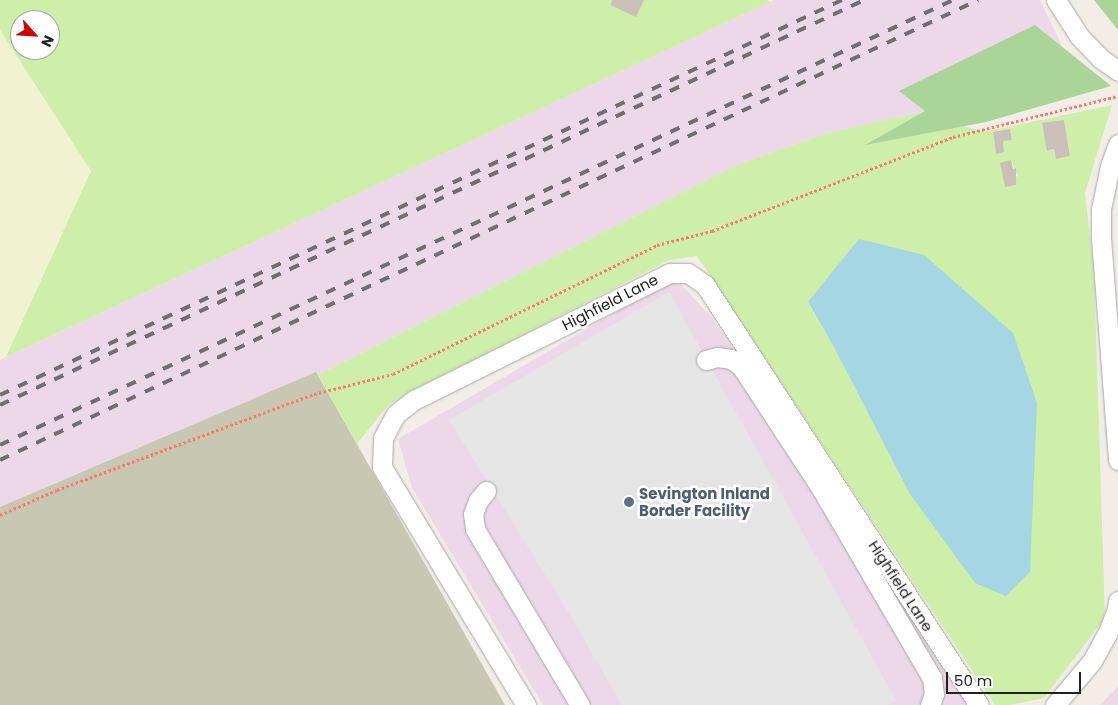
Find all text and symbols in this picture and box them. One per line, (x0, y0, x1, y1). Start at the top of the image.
north arrow (10, 10, 60, 60)
text: N (36, 32, 59, 50)
street label: Highfield Lane (559, 270, 661, 334)
place label: Sevington Inland Border Facility (639, 484, 770, 519)
marker: Sevington Inland Border Facility (623, 496, 635, 508)
street label: Highfield Lane (865, 537, 937, 635)
scale bar (948, 662, 1083, 694)
text: 50 m (954, 670, 992, 691)

